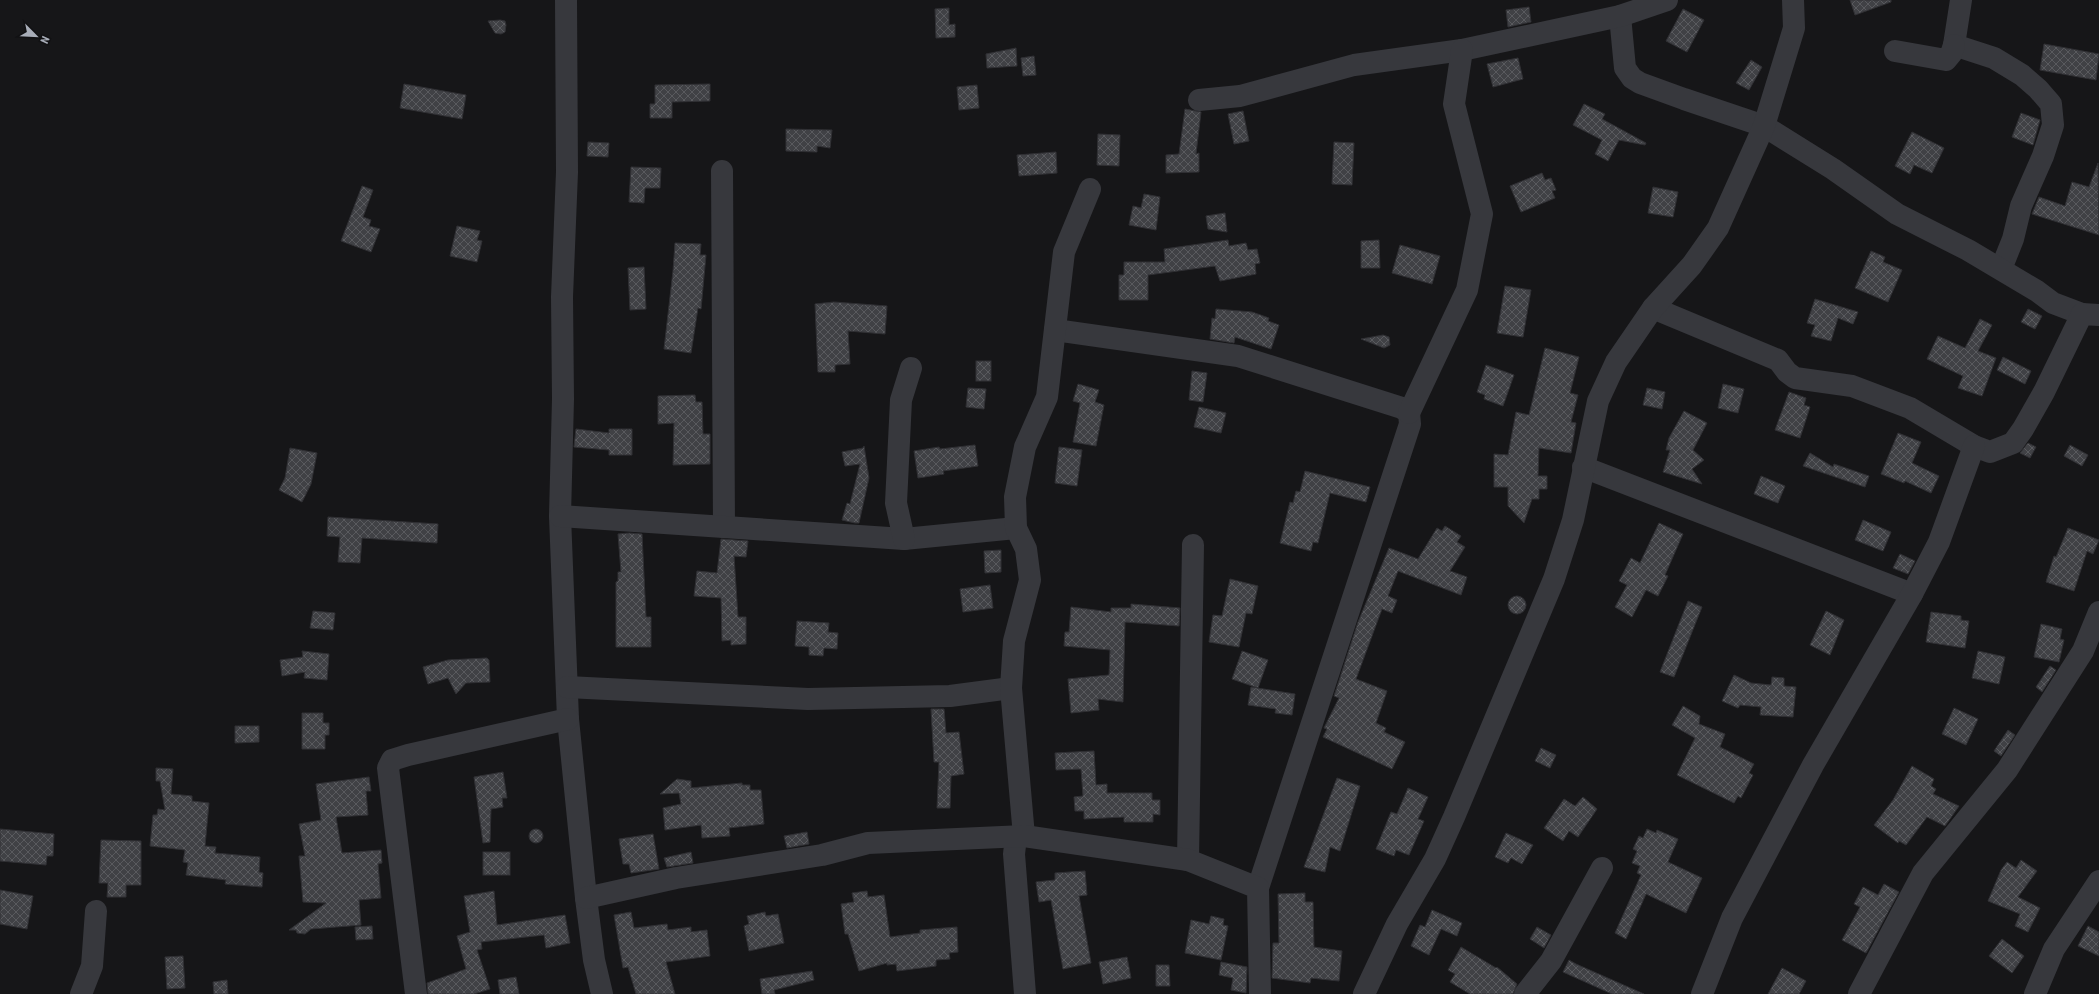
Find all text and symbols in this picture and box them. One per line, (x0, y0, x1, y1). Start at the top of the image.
north arrow (16, 16, 56, 56)
text: N (37, 34, 52, 46)

